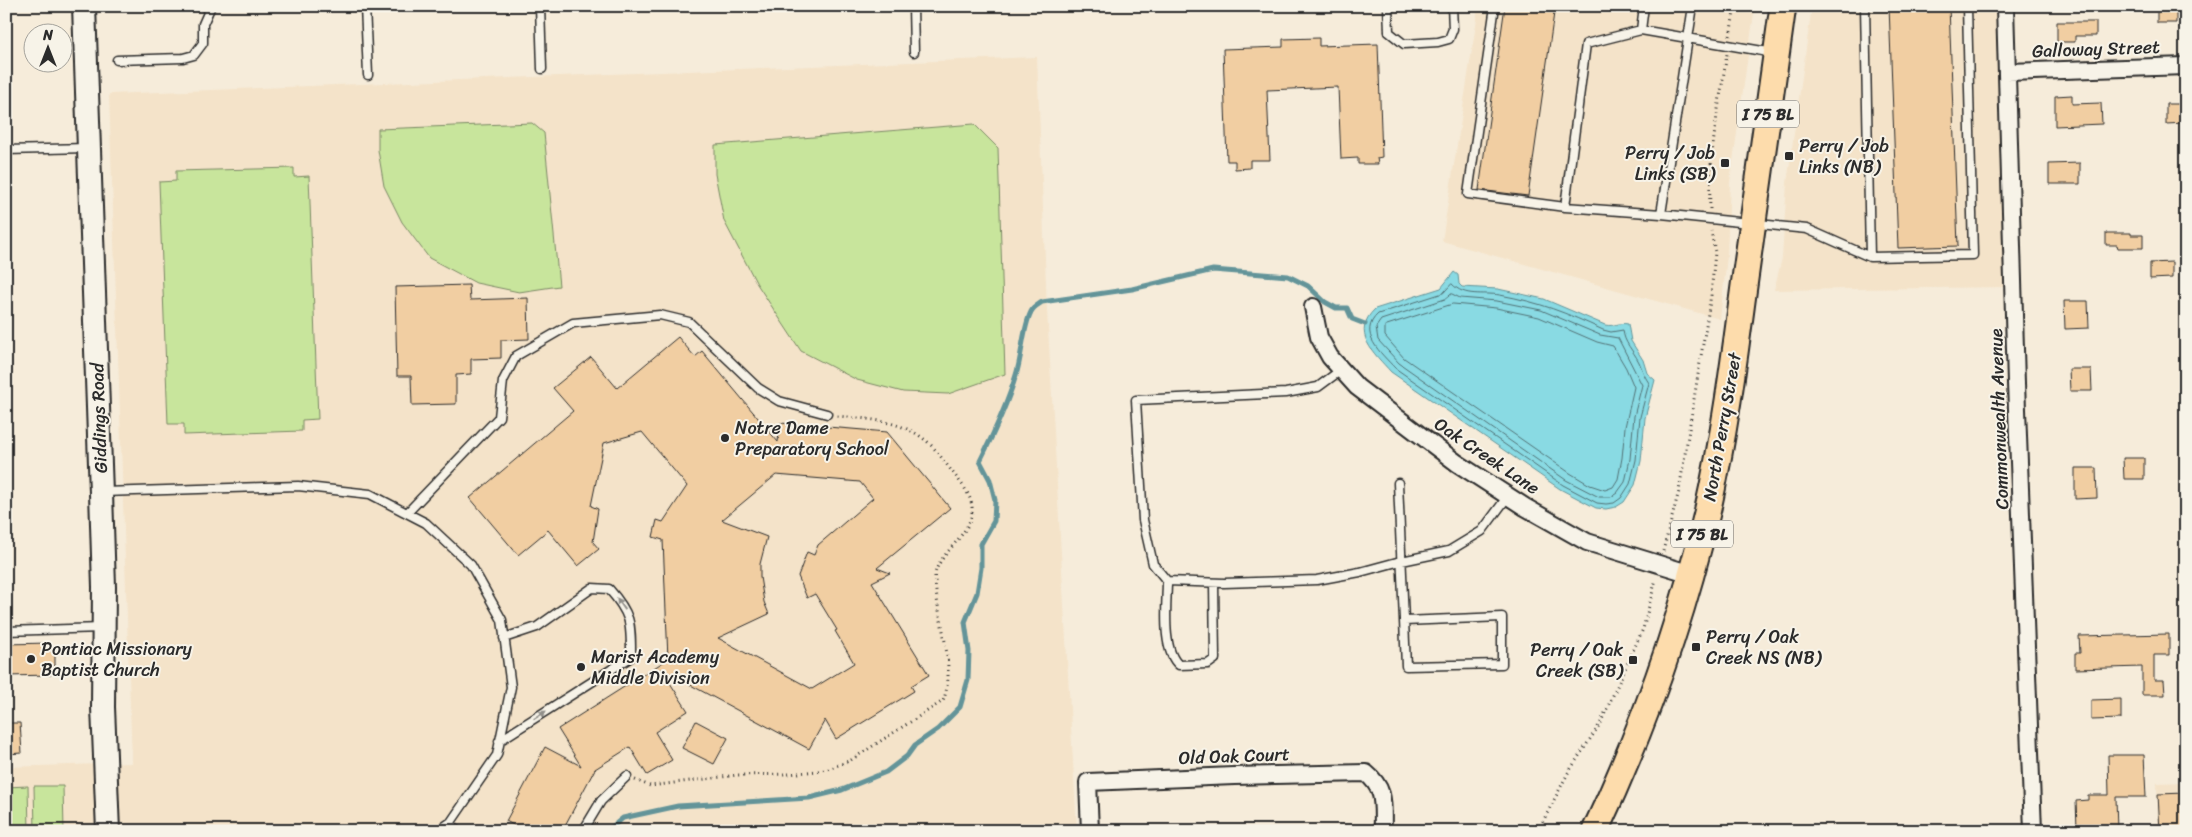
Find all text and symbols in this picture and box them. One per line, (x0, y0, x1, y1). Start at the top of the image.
north arrow (22, 22, 72, 72)
text: N (42, 23, 53, 48)
street label: Galloway Street (2031, 31, 2161, 67)
road number: I 75 BL (1737, 100, 1799, 128)
place label: Perry / Job Links (NB) (1799, 130, 1889, 183)
place label: Perry / Job Links (SB) (1625, 137, 1717, 190)
marker: Perry / Job Links (NB) (1783, 150, 1795, 162)
marker: Perry / Job Links (SB) (1719, 157, 1731, 169)
street label: Commonwealth Avenue (1980, 328, 2018, 510)
street label: North Perry Street (1693, 350, 1751, 504)
street label: Giddings Road (81, 361, 117, 474)
street label: Oak Creek Lane (1427, 409, 1547, 503)
place label: Notre Dame Preparatory School (735, 412, 890, 465)
marker: Notre Dame Preparatory School (719, 432, 731, 444)
road number: I 75 BL (1671, 520, 1733, 548)
one-way arrow (616, 597, 626, 611)
place label: Perry / Oak Creek NS (NB) (1706, 621, 1823, 674)
place label: Pontiac Missionary Baptist Church (41, 633, 193, 686)
place label: Perry / Oak Creek (SB) (1530, 634, 1625, 687)
place label: Marist Academy Middle Division (591, 641, 720, 694)
marker: Perry / Oak Creek NS (NB) (1690, 641, 1702, 653)
marker: Pontiac Missionary Baptist Church (25, 653, 37, 665)
marker: Perry / Oak Creek (SB) (1627, 654, 1639, 666)
marker: Marist Academy Middle Division (575, 661, 587, 673)
one-way arrow (534, 710, 547, 719)
street label: Old Oak Court (1178, 738, 1290, 774)

